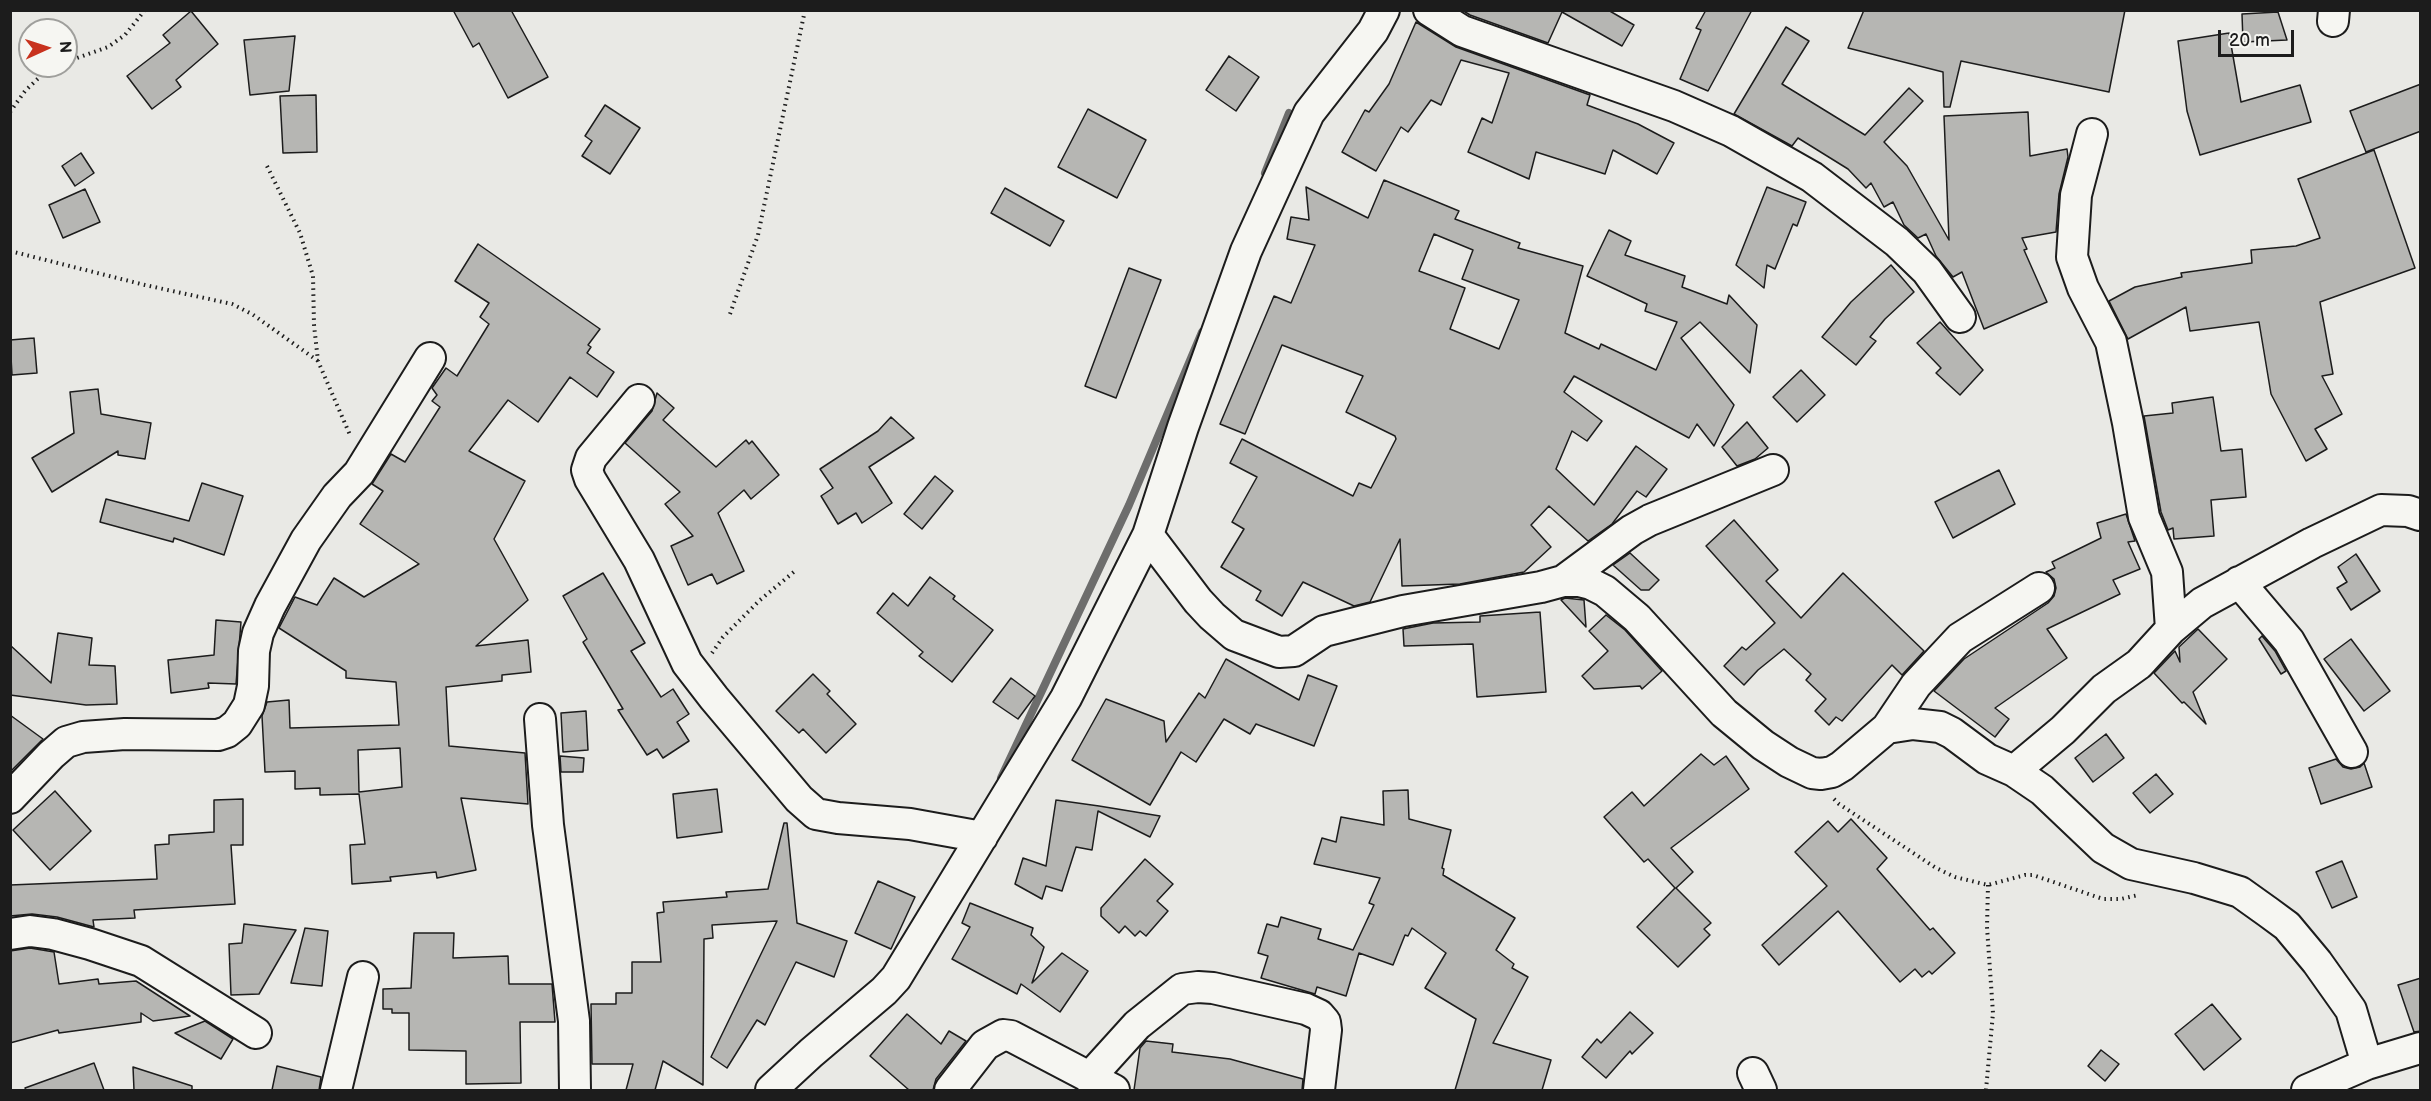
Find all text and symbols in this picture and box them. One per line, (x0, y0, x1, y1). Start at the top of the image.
north arrow (18, 18, 78, 78)
scale bar (2221, 18, 2298, 56)
text: 20 m (2229, 30, 2270, 51)
text: N (55, 41, 74, 54)

